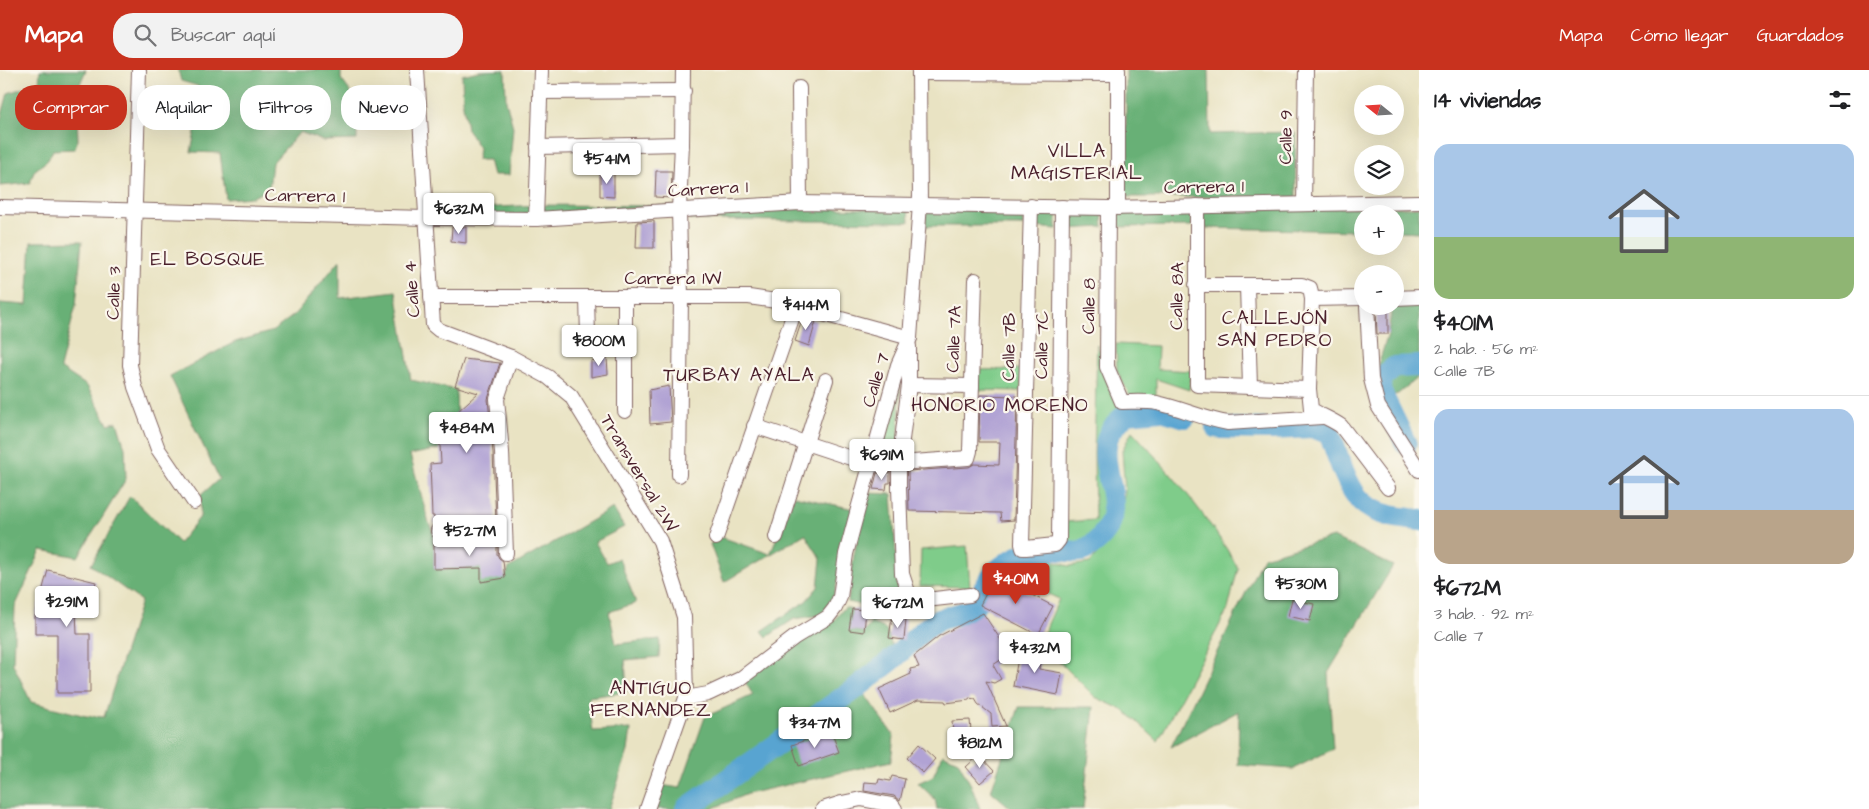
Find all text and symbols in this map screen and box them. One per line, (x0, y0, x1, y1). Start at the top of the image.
search box (113, 13, 463, 58)
text: Mapa (25, 18, 83, 52)
icon: search (131, 21, 159, 49)
text: Buscar aquí (171, 22, 275, 49)
text: Mapa (1559, 23, 1603, 48)
text: Cómo llegar (1631, 23, 1729, 48)
text: Guardados (1757, 23, 1844, 48)
chip: Comprar (15, 85, 127, 130)
chip: Alquilar (137, 85, 230, 130)
chip: Filtros (240, 85, 331, 130)
chip: Nuevo (341, 85, 426, 130)
north arrow (1354, 85, 1404, 135)
map controls (1354, 85, 1404, 315)
text: 14 viviendas (1434, 86, 1541, 115)
icon: filters (1826, 86, 1854, 114)
street label: Calle 9 (1273, 109, 1299, 165)
district label: VILLA MAGISTERIAL (1011, 138, 1143, 187)
pin: $541M (572, 142, 642, 185)
button: layers (1354, 145, 1404, 195)
text: $541M (584, 148, 630, 170)
street label: Carrera 1 (667, 174, 749, 204)
street label: Carrera 1 (1164, 174, 1244, 200)
icon: home (1599, 176, 1689, 266)
street label: Carrera 1 (265, 183, 345, 209)
pin: $632M (424, 192, 494, 235)
text: $632M (434, 198, 484, 220)
button: + (1354, 205, 1404, 255)
district label: EL BOSQUE (151, 246, 265, 273)
street label: Calle 4 (398, 260, 426, 318)
street label: Calle 8A (1164, 261, 1190, 330)
button: − (1354, 265, 1404, 315)
street label: Calle 3 (101, 266, 127, 320)
street label: Carrera 1W (624, 266, 722, 291)
street label: Calle 8 (1076, 277, 1102, 334)
pin: $414M (771, 288, 841, 331)
text: $414M (783, 294, 829, 316)
street label: Calle 7A (940, 305, 968, 373)
district label: CALLEJÓN SAN PEDRO (1218, 305, 1332, 354)
text: $401M (1434, 309, 1493, 338)
street label: Calle 7C (1029, 310, 1055, 379)
street label: Calle 7B (996, 312, 1022, 381)
pin: $800M (564, 324, 634, 367)
text: $800M (573, 330, 625, 352)
text: 2 hab. · 56 m² (1434, 338, 1538, 360)
street label: Calle 7 (856, 350, 896, 410)
text: Calle 7B (1434, 360, 1495, 382)
district label: TURBAY AYALA (663, 362, 815, 389)
district label: HONORIO MORENO (911, 392, 1089, 419)
street label: Transversal 2W (594, 410, 684, 536)
pin: $484M (432, 412, 502, 454)
text: $484M (440, 417, 494, 439)
pin: $691M (847, 438, 917, 481)
icon: home (1599, 442, 1689, 532)
text: $691M (860, 444, 904, 466)
pin: $527M (435, 514, 505, 557)
text: $527M (444, 520, 496, 542)
pin: $401M (981, 562, 1051, 605)
text: $401M (993, 568, 1039, 590)
pin: $530M (1266, 568, 1336, 610)
text: $530M (1275, 573, 1327, 595)
text: $672M (1434, 574, 1501, 603)
pin: $291M (32, 586, 102, 628)
pin: $672M (863, 586, 933, 629)
text: $291M (46, 591, 88, 613)
text: $672M (872, 592, 924, 614)
text: 3 hab. · 92 m² (1434, 603, 1534, 625)
text: Calle 7 (1434, 625, 1483, 647)
pin: $432M (1000, 632, 1070, 674)
text: $432M (1010, 637, 1060, 659)
district label: ANTIGUO FERNANDEZ (590, 675, 712, 724)
pin: $347M (780, 706, 850, 749)
text: $347M (789, 712, 841, 734)
pin: $812M (945, 726, 1015, 769)
text: $812M (958, 732, 1002, 754)

